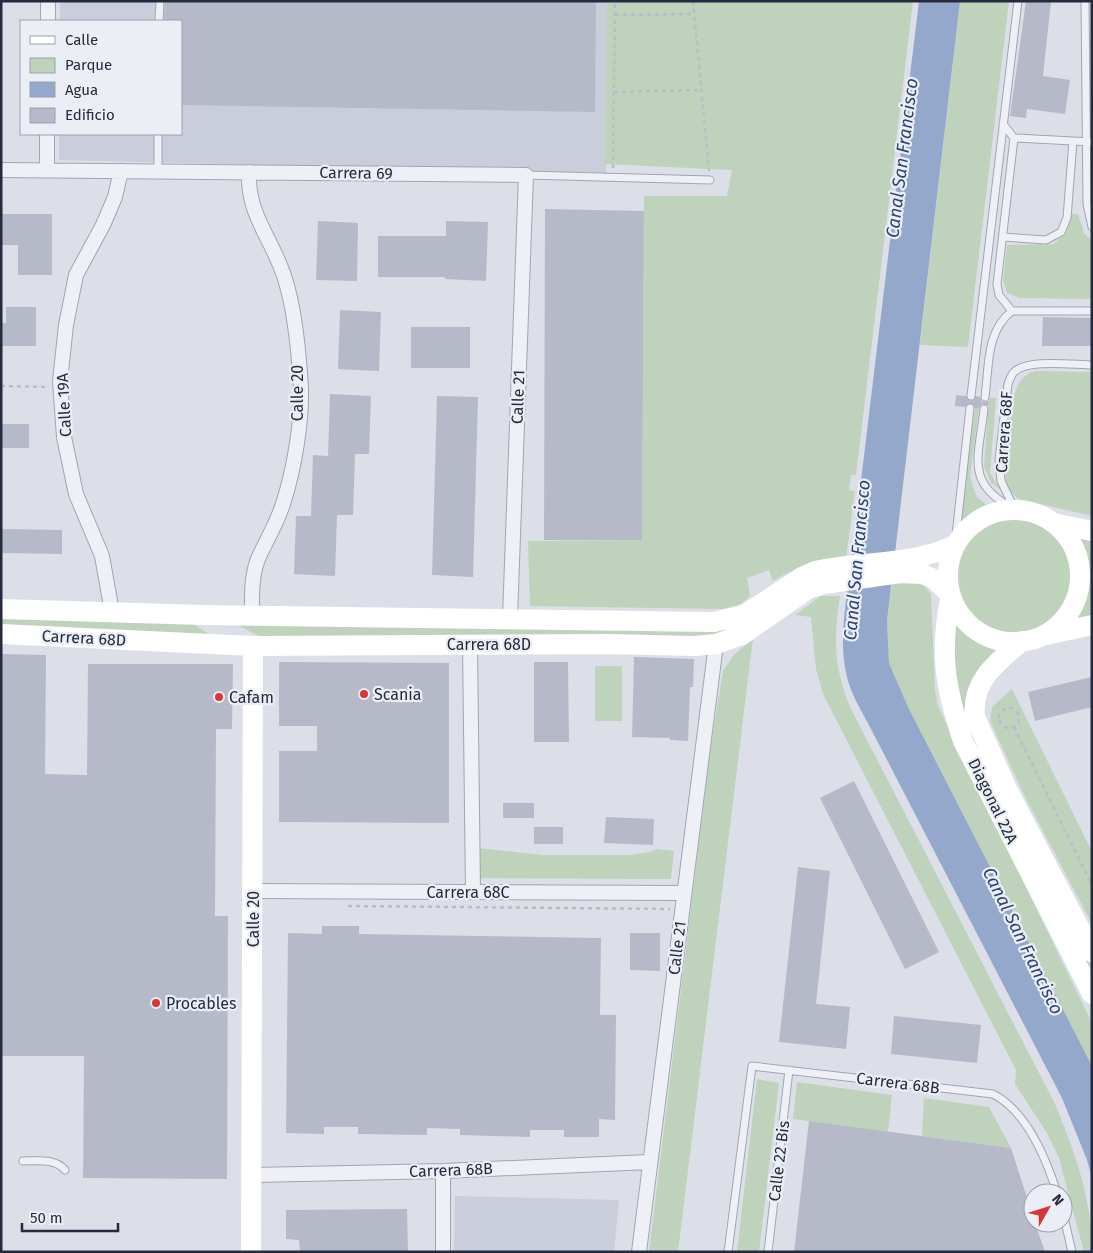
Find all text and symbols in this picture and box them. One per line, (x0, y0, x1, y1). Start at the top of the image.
legend (20, 20, 182, 135)
text: Calle (65, 31, 98, 49)
text: Parque (65, 56, 112, 74)
water label: Canal San Francisco (881, 77, 923, 239)
text: Agua (65, 81, 98, 99)
text: Edificio (65, 106, 115, 124)
street label: Carrera 69 (319, 163, 393, 183)
street label: Calle 20 (288, 365, 307, 421)
street label: Calle 21 (508, 370, 528, 424)
street label: Calle 19A (53, 372, 75, 437)
street label: Carrera 68F (992, 390, 1016, 473)
water label: Canal San Francisco (839, 479, 875, 641)
street label: Carrera 68D (41, 626, 127, 650)
street label: Carrera 68D (447, 635, 531, 654)
place label: Scania (374, 685, 422, 704)
place label: Cafam (229, 688, 274, 707)
marker: Scania (358, 688, 370, 700)
marker: Cafam (213, 691, 225, 703)
street label: Diagonal 22A (964, 755, 1022, 848)
water label: Canal San Francisco (978, 864, 1068, 1018)
street label: Carrera 68C (427, 883, 510, 902)
street label: Calle 20 (244, 891, 263, 947)
street label: Calle 21 (664, 920, 690, 976)
place label: Procables (166, 994, 237, 1013)
marker: Procables (150, 997, 162, 1009)
street label: Carrera 68B (855, 1068, 941, 1098)
street label: Calle 22 Bis (765, 1119, 793, 1203)
street label: Carrera 68B (409, 1159, 493, 1181)
north arrow (1023, 1183, 1073, 1233)
text: N (1048, 1191, 1067, 1209)
scale bar (22, 1200, 119, 1232)
text: 50 m (30, 1209, 63, 1227)

